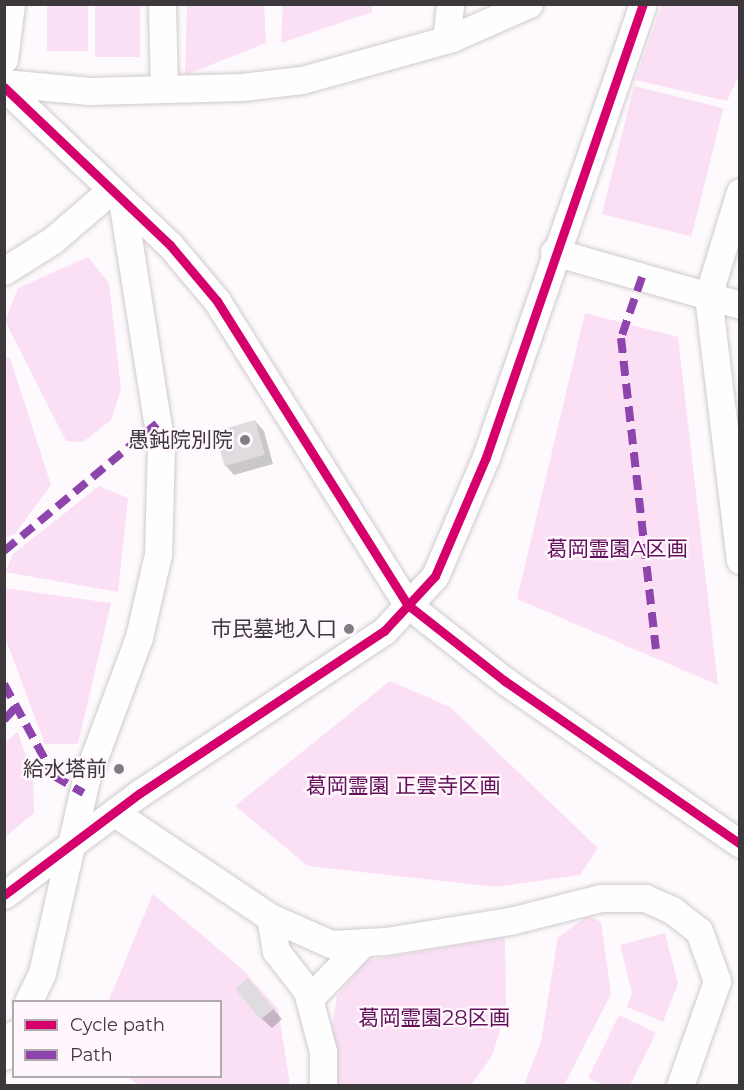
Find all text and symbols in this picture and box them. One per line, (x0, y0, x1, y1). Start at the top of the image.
place label: 愚鈍院別院 (128, 427, 233, 453)
marker: 愚鈍院別院 (238, 433, 252, 447)
park label: 葛岡霊園A区画 (546, 536, 688, 562)
place label: 市民墓地入口 (211, 616, 337, 642)
marker: 市民墓地入口 (342, 622, 356, 636)
place label: 給水塔前 (23, 756, 107, 782)
marker: 給水塔前 (112, 762, 126, 776)
park label: 葛岡霊園 正雲寺区画 (306, 773, 500, 799)
legend (12, 1000, 222, 1078)
park label: 葛岡霊園28区画 (358, 1005, 510, 1031)
text: Cycle path (70, 1014, 165, 1036)
text: Path (70, 1044, 113, 1066)

